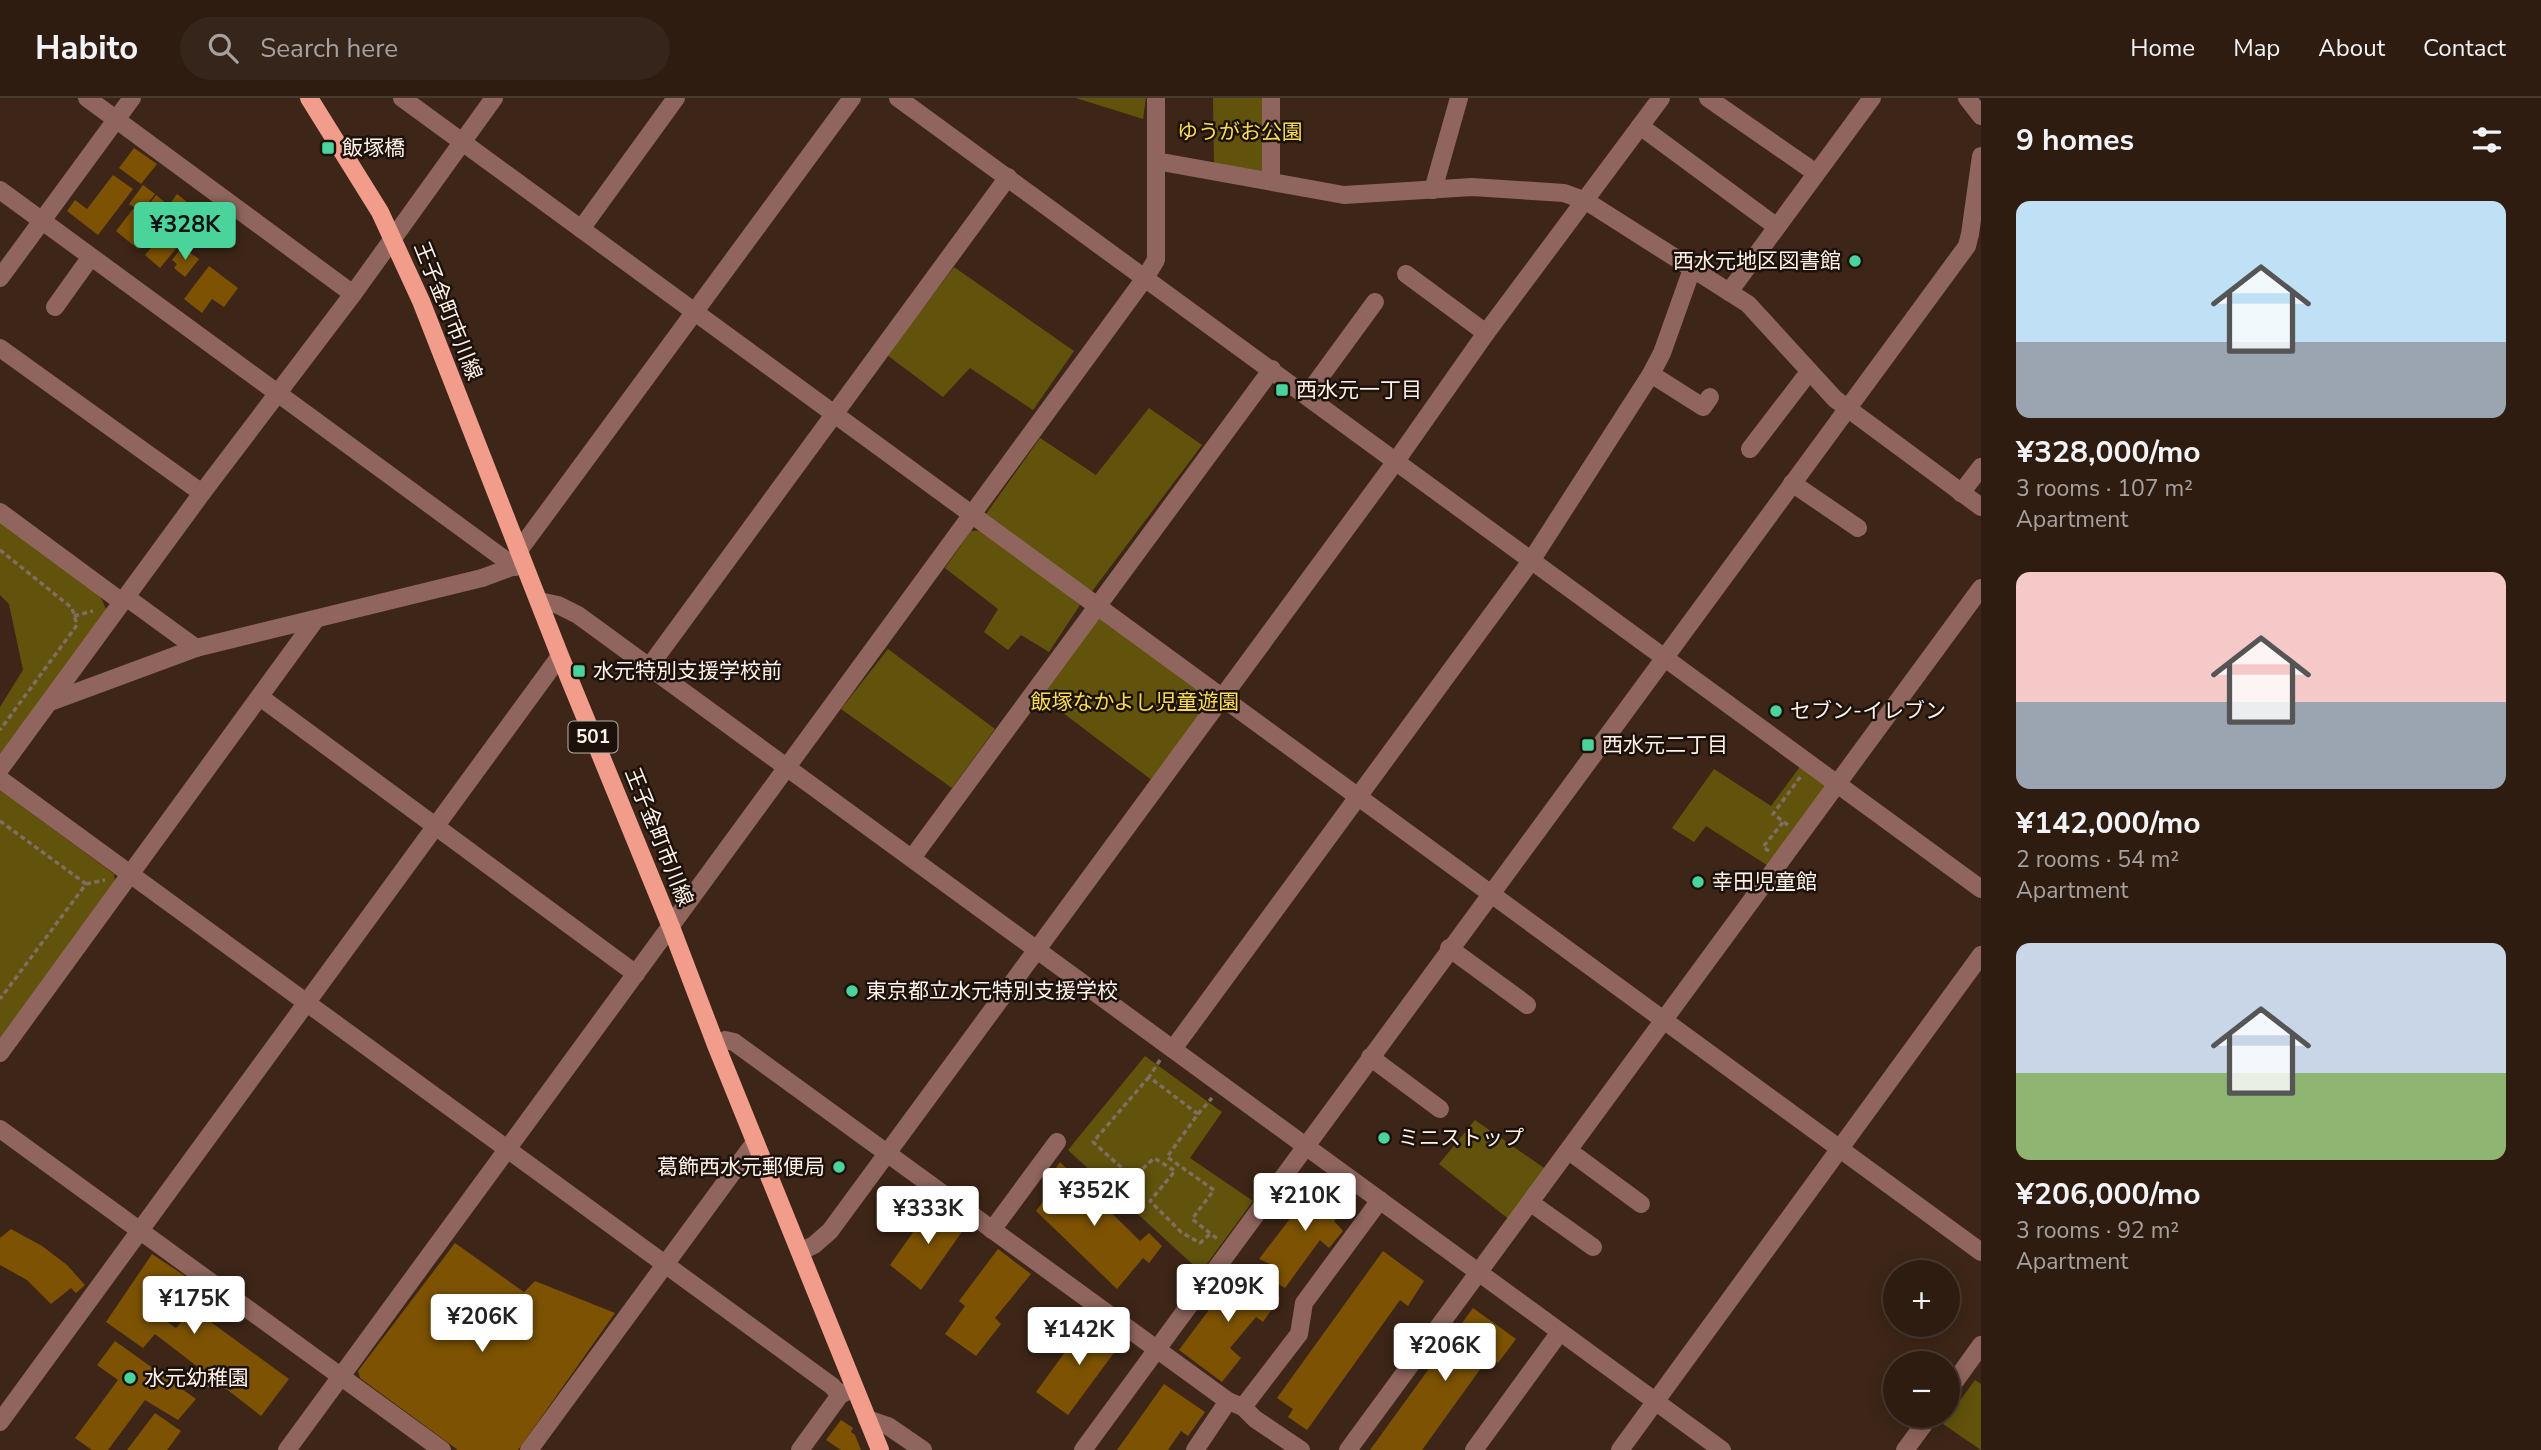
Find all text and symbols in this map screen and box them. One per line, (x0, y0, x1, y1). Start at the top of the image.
search box (180, 17, 670, 80)
text: Habito (35, 26, 138, 71)
icon: search (204, 29, 242, 67)
text: Search here (260, 31, 398, 66)
text: Home (2130, 32, 2195, 64)
text: Map (2233, 32, 2280, 64)
text: About (2318, 32, 2385, 64)
text: Contact (2423, 32, 2506, 64)
park label: ゆうがお公園 (1177, 118, 1303, 146)
text: 9 homes (2016, 120, 2134, 161)
icon: filters (2468, 121, 2506, 159)
place label: 飯塚橋 (342, 134, 405, 162)
marker: 飯塚橋 (320, 140, 336, 156)
pin: ¥328K (136, 202, 234, 262)
text: ¥328K (150, 209, 220, 240)
street label: 王子金町市川線 (407, 238, 489, 384)
icon: home (2198, 246, 2324, 372)
place label: 西水元地区図書館 (1673, 247, 1841, 275)
marker: 西水元地区図書館 (1847, 253, 1863, 269)
place label: 西水元一丁目 (1296, 376, 1422, 404)
marker: 西水元一丁目 (1274, 382, 1290, 398)
text: ¥328,000/mo (2016, 432, 2201, 473)
text: 3 rooms · 107 m² (2016, 473, 2193, 504)
text: Apartment (2016, 504, 2128, 535)
icon: home (2198, 617, 2324, 743)
place label: 水元特別支援学校前 (593, 657, 782, 685)
marker: 水元特別支援学校前 (571, 663, 587, 679)
park label: 飯塚なかよし児童遊園 (1031, 688, 1239, 716)
place label: セブン-イレブン (1790, 697, 1946, 725)
marker: セブン-イレブン (1768, 703, 1784, 719)
road number: 501 (568, 722, 618, 752)
place label: 西水元二丁目 (1602, 731, 1728, 759)
marker: 西水元二丁目 (1580, 737, 1596, 753)
street label: 王子金町市川線 (618, 764, 700, 910)
text: ¥142,000/mo (2016, 803, 2201, 844)
text: 2 rooms · 54 m² (2016, 844, 2179, 875)
place label: 幸田児童館 (1712, 868, 1817, 896)
marker: 幸田児童館 (1690, 874, 1706, 890)
text: Apartment (2016, 875, 2128, 906)
place label: 東京都立水元特別支援学校 (866, 977, 1118, 1005)
marker: 東京都立水元特別支援学校 (844, 983, 860, 999)
icon: home (2198, 988, 2324, 1114)
place label: ミニストップ (1398, 1124, 1524, 1152)
marker: ミニストップ (1376, 1130, 1392, 1146)
place label: 葛飾西水元郵便局 (657, 1153, 825, 1181)
marker: 葛飾西水元郵便局 (831, 1159, 847, 1175)
pin: ¥352K (1045, 1168, 1143, 1228)
pin: ¥210K (1256, 1174, 1354, 1233)
text: ¥206,000/mo (2016, 1174, 2201, 1215)
text: ¥352K (1059, 1175, 1129, 1206)
text: ¥210K (1270, 1180, 1340, 1211)
pin: ¥333K (879, 1186, 977, 1246)
text: ¥333K (893, 1193, 963, 1224)
text: 3 rooms · 92 m² (2016, 1215, 2179, 1246)
text: Apartment (2016, 1246, 2128, 1277)
map controls (1883, 1260, 1960, 1428)
button: + (1883, 1260, 1960, 1337)
pin: ¥209K (1179, 1264, 1277, 1324)
text: ¥209K (1193, 1271, 1263, 1302)
pin: ¥175K (145, 1276, 243, 1336)
text: ¥175K (159, 1283, 229, 1314)
pin: ¥206K (433, 1294, 531, 1354)
text: ¥206K (447, 1301, 517, 1332)
pin: ¥142K (1030, 1308, 1128, 1367)
text: ¥142K (1044, 1314, 1114, 1345)
pin: ¥206K (1396, 1324, 1494, 1383)
text: ¥206K (1410, 1330, 1480, 1361)
button: − (1883, 1351, 1960, 1428)
place label: 水元幼稚園 (144, 1364, 249, 1392)
marker: 水元幼稚園 (122, 1370, 138, 1386)

